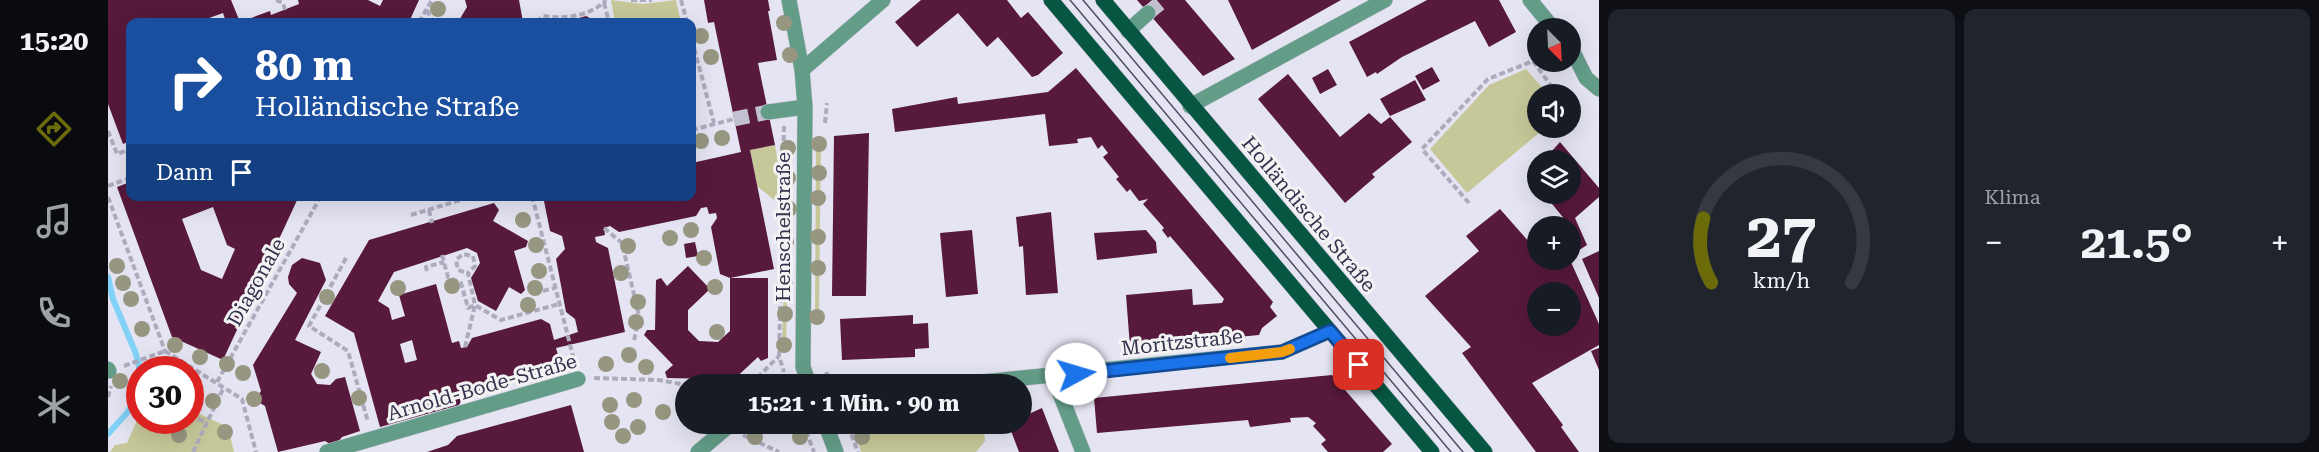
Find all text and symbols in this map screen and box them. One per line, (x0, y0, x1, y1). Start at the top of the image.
north arrow (1527, 18, 1581, 72)
map controls (1527, 18, 1581, 336)
text: 15:20 (20, 25, 88, 57)
text: 80 m (255, 41, 353, 90)
icon: right (156, 42, 234, 120)
button: sound (1527, 84, 1581, 138)
text: Holländische Straße (255, 91, 519, 123)
icon: directions (33, 108, 75, 150)
street label: Holländische Straße (1237, 131, 1381, 297)
button: layers (1527, 150, 1581, 204)
street label: Henschelstraße (771, 152, 795, 302)
icon: arrive (225, 156, 258, 189)
text: Dann (156, 160, 213, 185)
text: Klima (1985, 185, 2041, 209)
text: 27 (1746, 199, 1816, 272)
icon: music (33, 200, 75, 242)
button: + (1527, 216, 1581, 270)
text: 21.5° (2081, 216, 2193, 269)
text: − (1985, 223, 2003, 262)
text: + (2271, 223, 2289, 262)
street label: Diagonale (222, 234, 290, 330)
text: km/h (1753, 268, 1810, 293)
button: − (1527, 282, 1581, 336)
icon: phone (33, 292, 75, 334)
street label: Moritzstraße (1120, 324, 1244, 360)
pin (1333, 339, 1384, 390)
position arrow (1044, 342, 1108, 406)
street label: Arnold-Bode-Straße (385, 348, 579, 426)
icon: arrive (1342, 348, 1375, 381)
speed limit sign: 30 (126, 356, 204, 434)
icon: climate (33, 385, 75, 427)
text: 15:21 · 1 Min. · 90 m (748, 391, 959, 416)

